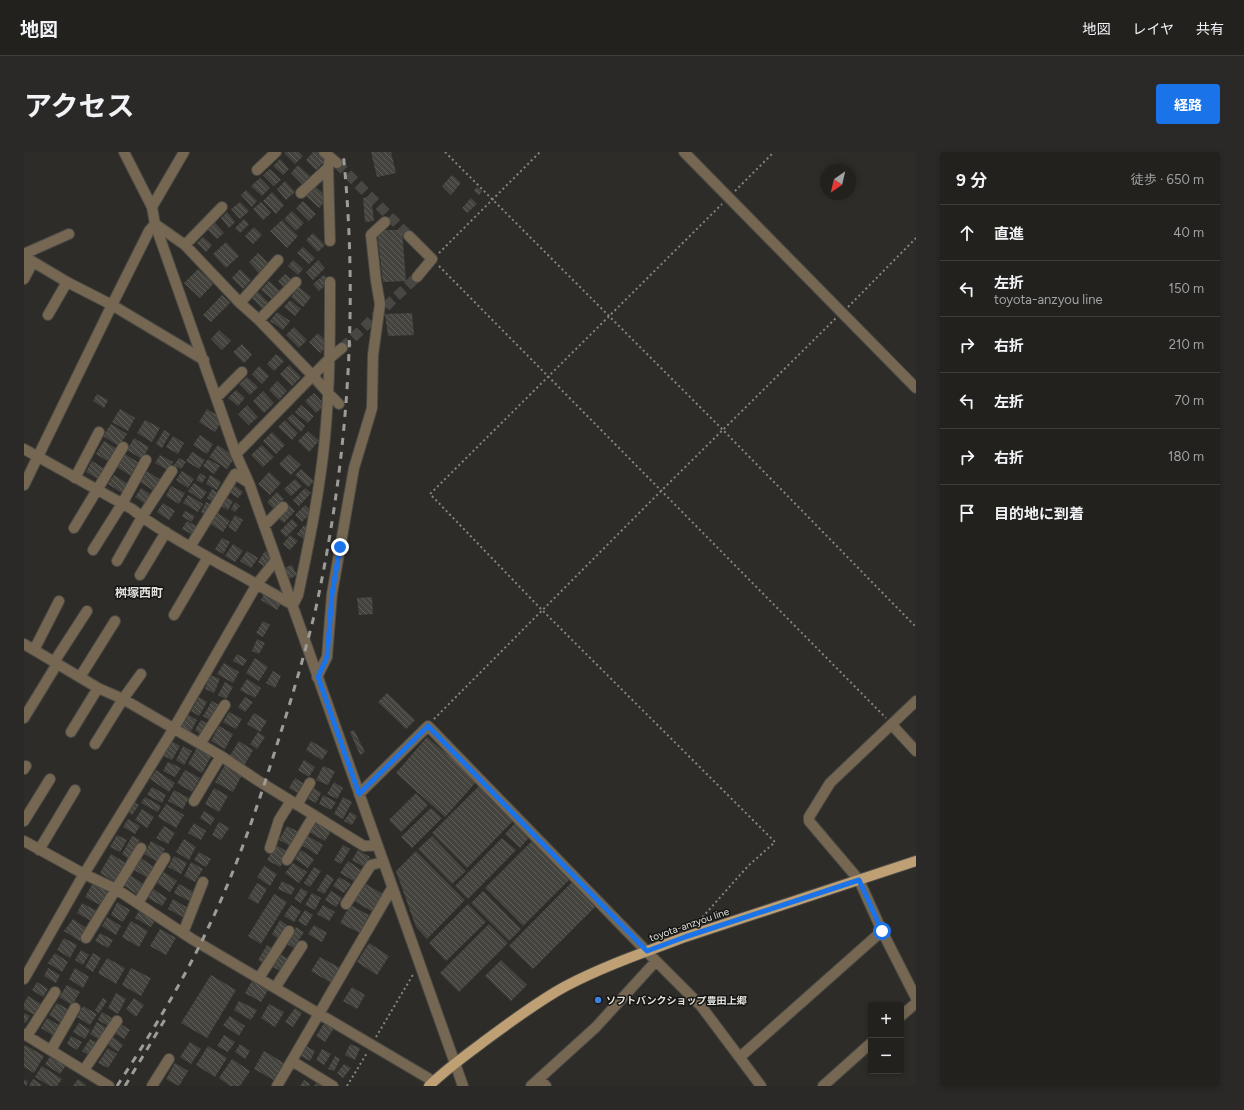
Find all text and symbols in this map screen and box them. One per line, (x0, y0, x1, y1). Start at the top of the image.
text: 地図 (20, 18, 58, 41)
text: 地図 (1082, 21, 1110, 38)
text: レイヤ (1132, 21, 1174, 38)
text: 共有 (1196, 21, 1224, 38)
button: 経路 (1156, 84, 1220, 124)
text: アクセス (24, 89, 135, 123)
north arrow (820, 164, 856, 200)
text: 9 分 (956, 170, 987, 190)
text: 徒歩 · 650 m (1131, 172, 1204, 187)
icon: ahead (956, 222, 978, 244)
text: 直進 (994, 225, 1024, 243)
text: 40 m (1173, 225, 1204, 240)
text: 左折 (994, 274, 1024, 292)
icon: left (956, 278, 978, 300)
text: 150 m (1169, 281, 1204, 296)
text: toyota-anzyou line (994, 292, 1103, 307)
icon: right (956, 334, 978, 356)
text: 右折 (994, 337, 1024, 355)
text: 210 m (1169, 337, 1204, 352)
icon: left (956, 390, 978, 412)
text: 左折 (994, 393, 1024, 411)
text: 70 m (1174, 393, 1204, 408)
icon: right (956, 446, 978, 468)
text: 右折 (994, 449, 1024, 467)
text: 180 m (1168, 449, 1204, 464)
icon: arrive (956, 502, 978, 524)
text: 目的地に到着 (994, 505, 1084, 523)
route end (331, 538, 349, 556)
district label: 桝塚西町 (115, 586, 163, 600)
street label: toyota-anzyou line (648, 905, 731, 944)
route start (873, 922, 891, 940)
place label: ソフトバンクショップ豊田上郷 (606, 994, 747, 1007)
marker: ソフトバンクショップ豊田上郷 (593, 995, 603, 1005)
map controls (868, 1002, 904, 1074)
button: + (868, 1002, 904, 1038)
button: − (868, 1038, 904, 1074)

